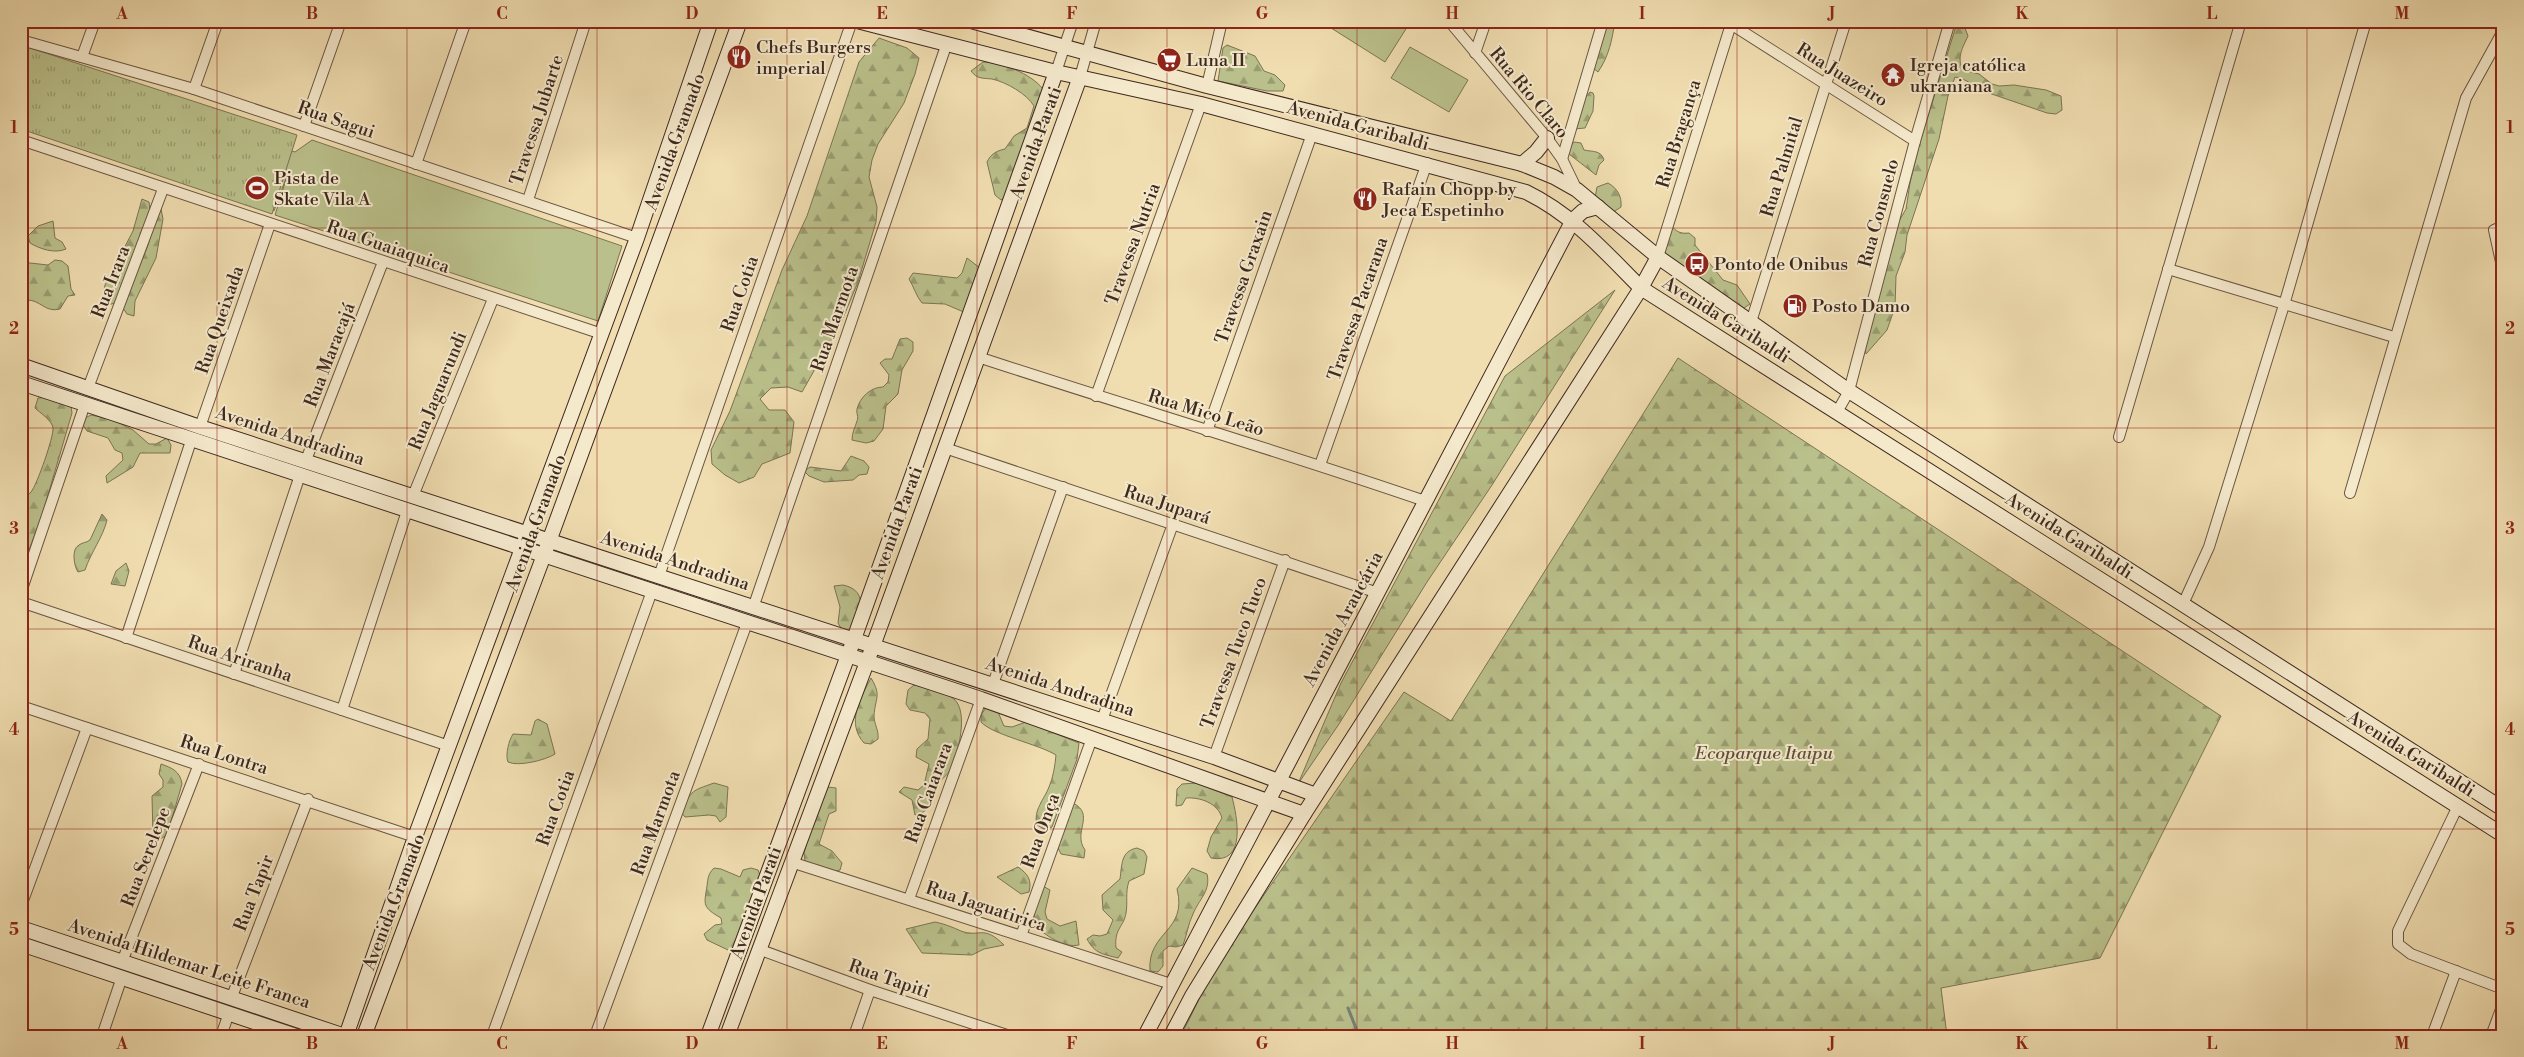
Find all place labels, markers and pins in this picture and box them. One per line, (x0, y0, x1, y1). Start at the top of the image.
place label: Chefs Burgers imperial (756, 36, 871, 80)
restaurant icon: Chefs Burgers imperial (726, 44, 752, 70)
supermarket icon: Luna II (1156, 47, 1182, 73)
place label: Luna II (1186, 49, 1246, 72)
place label: Igreja católica ukraniana (1910, 54, 2027, 98)
temple icon: Igreja católica ukraniana (1880, 62, 1906, 88)
place label: Pista de Skate Vila A (274, 167, 371, 211)
sports icon: Pista de Skate Vila A (244, 175, 270, 201)
place label: Rafain Chopp by Jeca Espetinho (1381, 178, 1517, 222)
restaurant icon: Rafain Chopp by Jeca Espetinho (1352, 186, 1378, 212)
bus stop icon: Ponto de Onibus (1684, 251, 1710, 277)
place label: Ponto de Onibus (1714, 253, 1848, 276)
fuel station icon: Posto Damo (1782, 293, 1808, 319)
place label: Posto Damo (1812, 295, 1910, 318)

